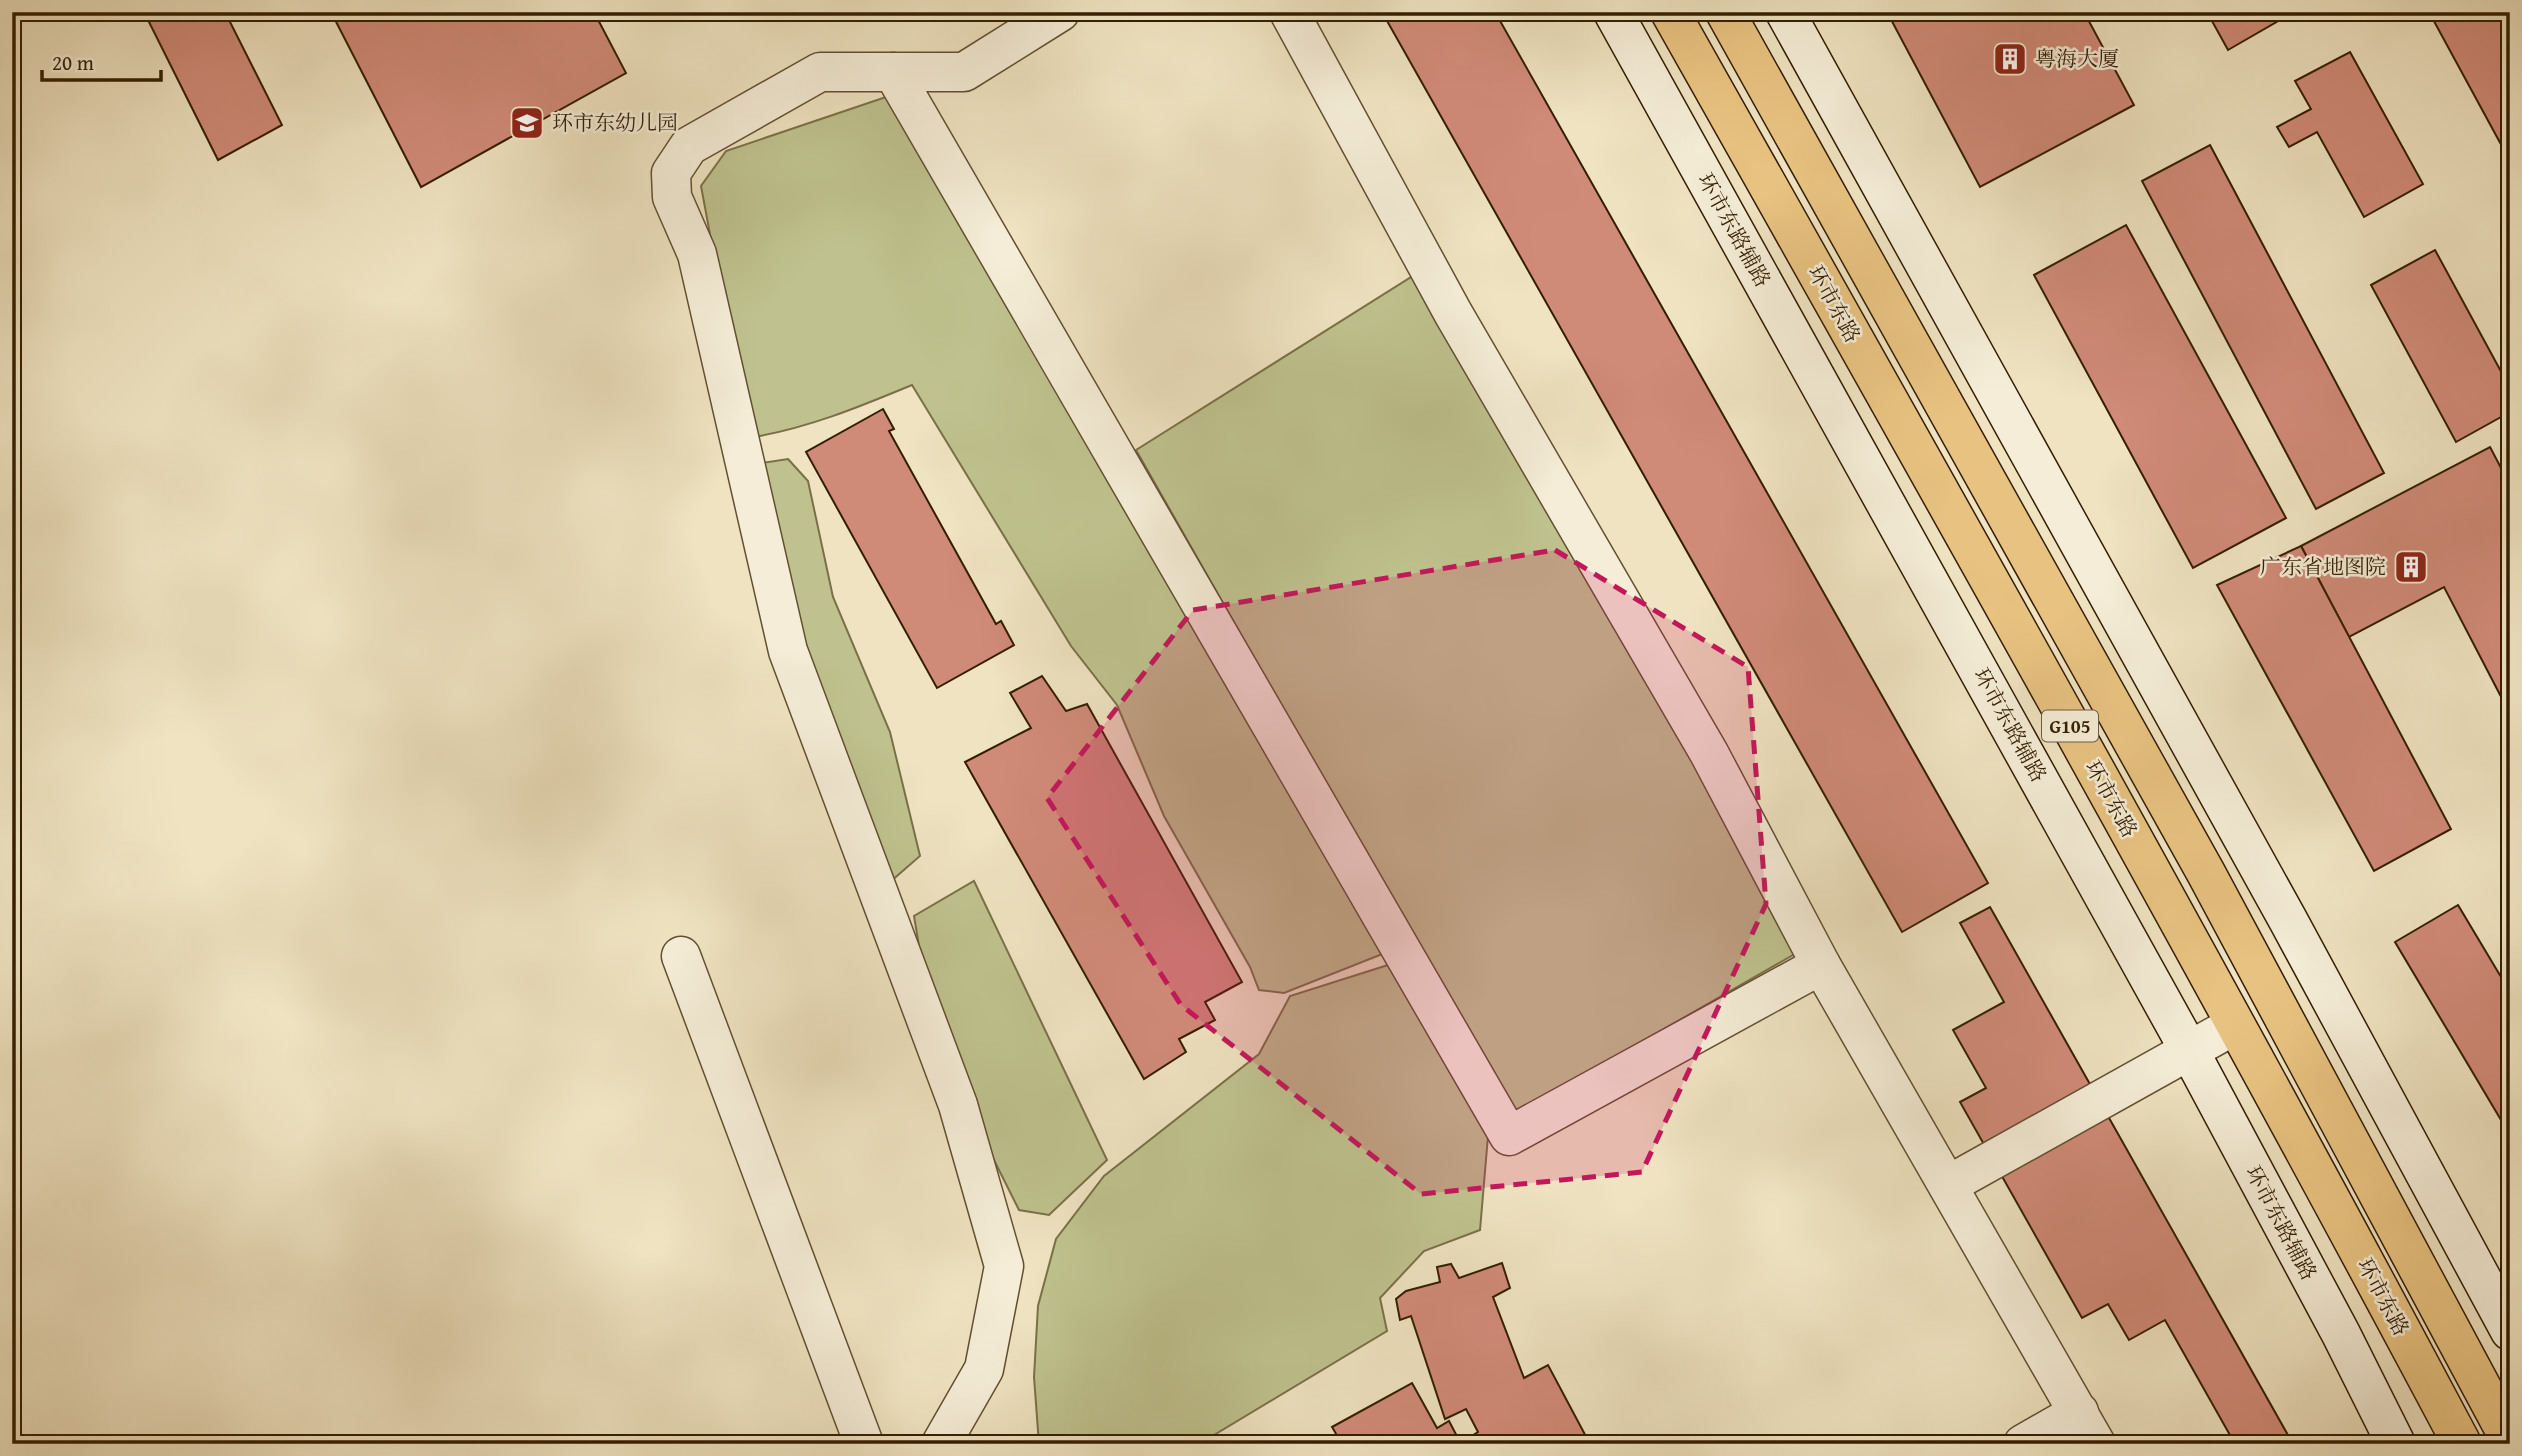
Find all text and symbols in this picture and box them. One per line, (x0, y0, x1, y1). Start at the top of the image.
scale bar (42, 38, 161, 82)
building icon: 粤海大厦 (1991, 40, 2029, 78)
place label: 粤海大厦 (2035, 43, 2119, 74)
text: 20 m (52, 47, 94, 78)
school or university icon: 环市东幼儿园 (508, 104, 546, 142)
place label: 环市东幼儿园 (552, 107, 678, 138)
street label: 环市东路辅路 (1690, 167, 1779, 292)
street label: 环市东路 (1801, 260, 1868, 348)
building icon: 广东省地图院 (2392, 548, 2430, 586)
place label: 广东省地图院 (2260, 551, 2386, 582)
street label: 环市东路辅路 (1966, 662, 2055, 787)
road number: G105 (2042, 710, 2098, 741)
street label: 环市东路 (2078, 755, 2145, 843)
street label: 环市东路辅路 (2238, 1160, 2325, 1286)
street label: 环市东路 (2350, 1252, 2417, 1341)

